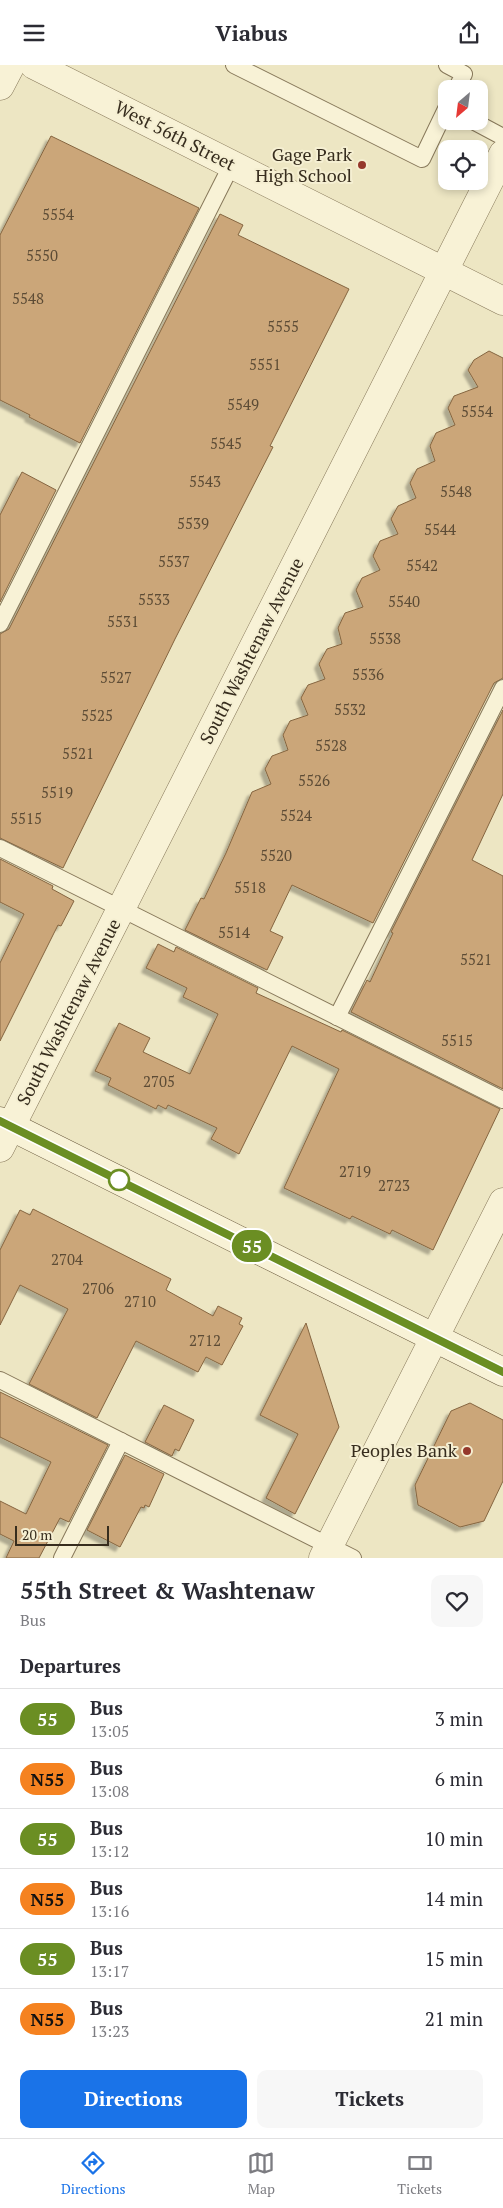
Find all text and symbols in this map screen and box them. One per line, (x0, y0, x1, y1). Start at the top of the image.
text: Viabus (215, 18, 288, 47)
icon: menu (20, 19, 48, 47)
icon: share (455, 19, 483, 47)
north arrow (438, 80, 488, 130)
map controls (438, 80, 488, 190)
street label: West 56th Street (111, 94, 240, 176)
button: locate (438, 140, 488, 190)
place label: Gage Park High School (255, 142, 353, 187)
marker: Gage Park High School (356, 159, 368, 171)
house number: 5554 (42, 204, 74, 224)
house number: 5550 (26, 245, 58, 265)
house number: 5548 (12, 288, 44, 308)
house number: 5555 (267, 316, 299, 336)
house number: 5551 (249, 354, 281, 374)
house number: 5549 (227, 394, 259, 414)
house number: 5554 (461, 401, 493, 421)
house number: 5545 (210, 433, 242, 453)
house number: 5543 (189, 471, 221, 491)
house number: 5548 (440, 481, 472, 501)
house number: 5539 (177, 513, 209, 533)
house number: 5544 (424, 519, 456, 539)
house number: 5537 (158, 551, 190, 571)
street label: South Washtenaw Avenue (194, 553, 309, 748)
house number: 5542 (406, 555, 438, 575)
house number: 5533 (138, 589, 170, 609)
house number: 5540 (388, 591, 420, 611)
house number: 5531 (107, 611, 139, 631)
house number: 5538 (369, 628, 401, 648)
house number: 5536 (352, 664, 384, 684)
house number: 5527 (100, 667, 132, 687)
house number: 5532 (334, 699, 366, 719)
house number: 5525 (81, 705, 113, 725)
house number: 5528 (315, 735, 347, 755)
house number: 5521 (62, 743, 94, 763)
house number: 5526 (298, 770, 330, 790)
house number: 5519 (41, 782, 73, 802)
house number: 5524 (280, 805, 312, 825)
house number: 5515 (10, 808, 42, 828)
house number: 5520 (260, 845, 292, 865)
house number: 5518 (234, 877, 266, 897)
street label: South Washtenaw Avenue (11, 914, 126, 1109)
house number: 5514 (218, 922, 250, 942)
house number: 5521 (460, 949, 492, 969)
house number: 5515 (441, 1030, 473, 1050)
house number: 2705 (143, 1071, 175, 1091)
house number: 2719 (339, 1161, 371, 1181)
unlabelled marker (108, 1169, 130, 1191)
house number: 2723 (378, 1175, 410, 1195)
line badge: 55 (230, 1230, 274, 1262)
text: 55 (242, 1234, 262, 1258)
house number: 2704 (51, 1249, 83, 1269)
house number: 2706 (82, 1278, 114, 1298)
house number: 2710 (124, 1291, 156, 1311)
house number: 2712 (189, 1330, 221, 1350)
place label: Peoples Bank (351, 1438, 458, 1462)
marker: Peoples Bank (461, 1445, 473, 1457)
scale bar (15, 1523, 109, 1546)
text: 20 m (22, 1525, 52, 1544)
text: 55th Street & Washtenaw (20, 1574, 314, 1606)
button: heart (431, 1575, 483, 1627)
text: Bus (20, 1609, 46, 1631)
text: Departures (20, 1653, 121, 1678)
text: Bus (90, 1695, 123, 1720)
text: 3 min (435, 1706, 483, 1731)
text: 55 (37, 1707, 58, 1731)
text: 13:05 (90, 1720, 129, 1742)
text: Bus (90, 1755, 123, 1780)
text: 6 min (435, 1766, 483, 1791)
text: N55 (31, 1767, 64, 1791)
text: 13:08 (90, 1780, 129, 1802)
text: Bus (90, 1815, 123, 1840)
text: 10 min (425, 1826, 483, 1851)
text: 55 (37, 1827, 58, 1851)
text: 13:12 (90, 1840, 129, 1862)
text: Bus (90, 1875, 123, 1900)
text: 14 min (425, 1886, 483, 1911)
text: N55 (31, 1887, 64, 1911)
text: 13:16 (90, 1900, 129, 1922)
text: Bus (90, 1935, 123, 1960)
text: 15 min (425, 1946, 483, 1971)
text: 55 (37, 1947, 58, 1971)
text: 13:17 (90, 1960, 129, 1982)
text: Bus (90, 1995, 123, 2020)
text: 21 min (425, 2006, 483, 2031)
text: N55 (31, 2007, 64, 2031)
text: 13:23 (90, 2020, 129, 2042)
button: Directions (20, 2070, 247, 2128)
button: Tickets (257, 2070, 483, 2128)
tab: Directions (61, 2149, 126, 2198)
tab: Map (247, 2149, 275, 2198)
tab: Tickets (397, 2149, 442, 2198)

